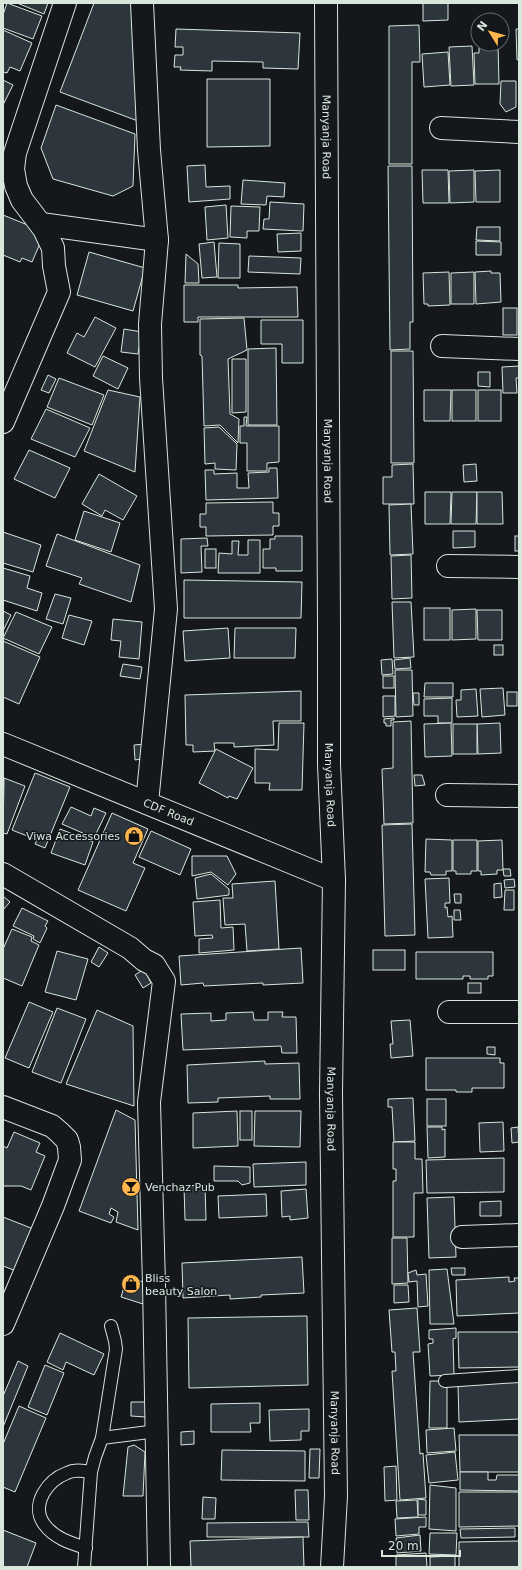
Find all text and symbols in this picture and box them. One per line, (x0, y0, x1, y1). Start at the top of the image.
north arrow (470, 12, 510, 52)
text: N (474, 19, 490, 34)
street label: Manyanja Road (319, 95, 333, 179)
street label: Manyanja Road (321, 419, 334, 503)
street label: Manyanja Road (322, 743, 338, 827)
street label: CDF Road (141, 796, 196, 829)
shop icon: Viwa Accessories (123, 825, 145, 847)
place label: Viwa Accessories (26, 830, 120, 843)
street label: Manyanja Road (324, 1067, 338, 1151)
bar icon: Venchaz Pub (120, 1176, 142, 1198)
place label: Venchaz Pub (145, 1181, 215, 1194)
place label: Bliss beauty Salon (145, 1272, 217, 1298)
shop icon: Bliss beauty Salon (120, 1273, 142, 1295)
street label: Manyanja Road (328, 1391, 342, 1475)
scale bar (382, 1532, 460, 1558)
text: 20 m (388, 1539, 419, 1553)

